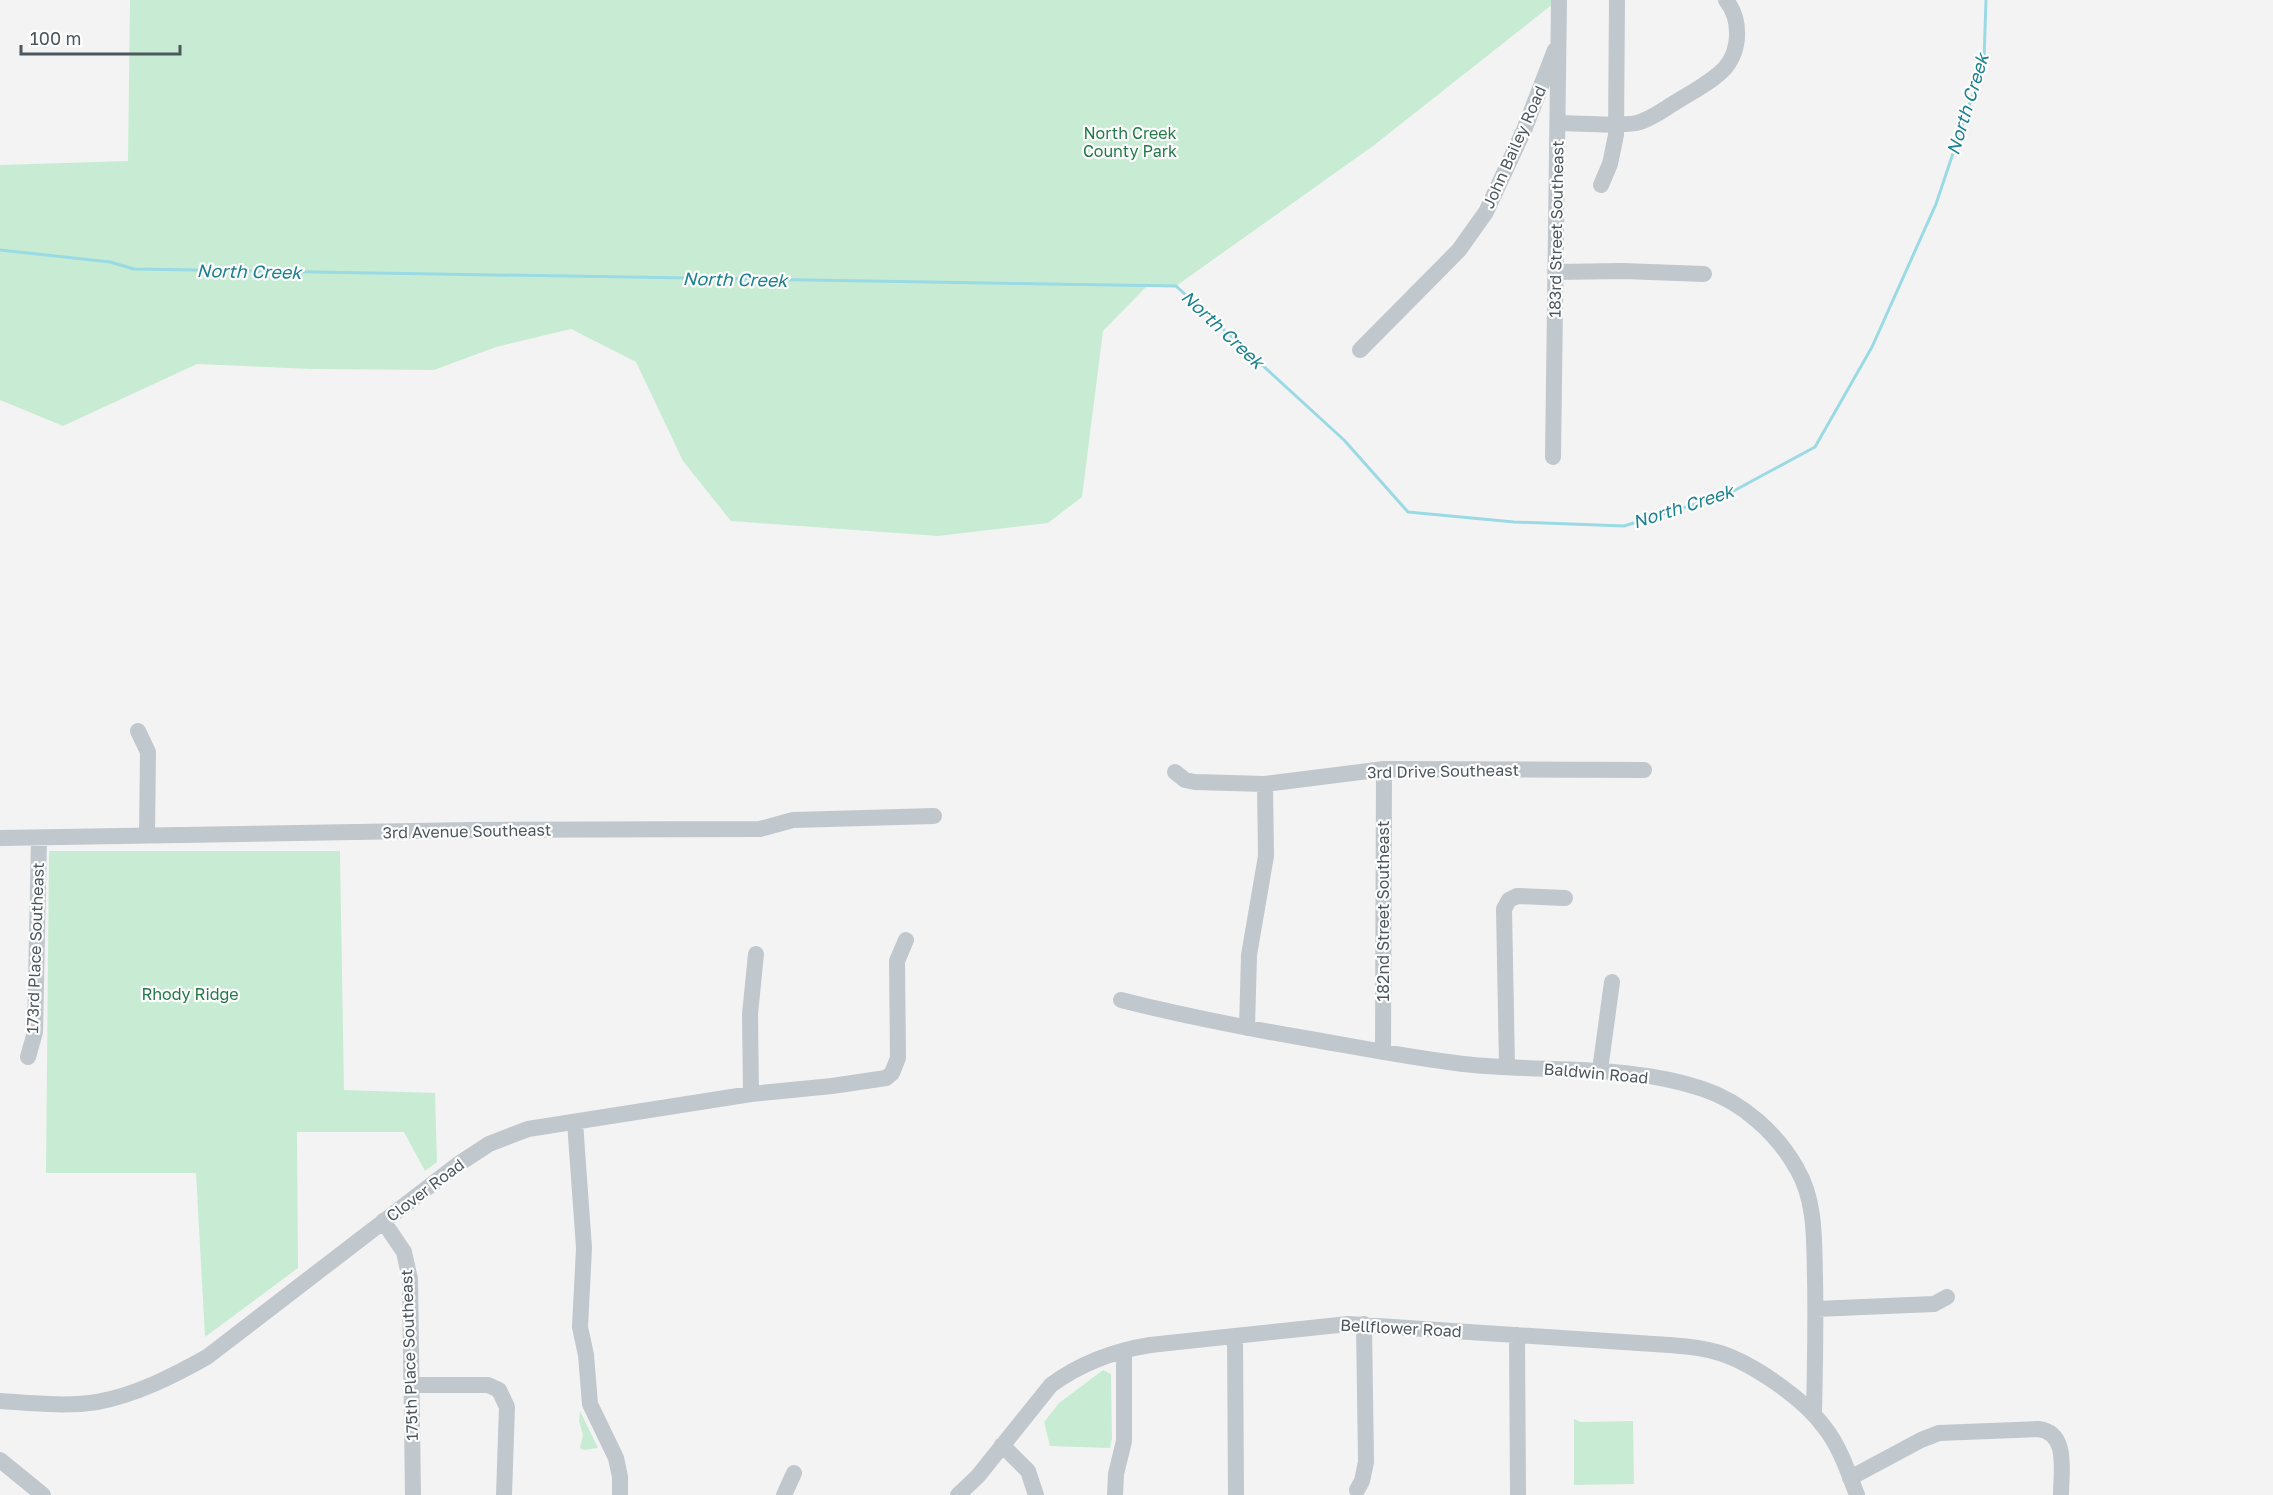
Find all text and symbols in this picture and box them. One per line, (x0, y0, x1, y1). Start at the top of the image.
scale bar (21, 18, 180, 56)
text: 100 m (30, 27, 81, 49)
water label: North Creek (1941, 49, 1993, 157)
street label: John Bailey Road (1478, 83, 1550, 211)
park label: North Creek County Park (1083, 123, 1177, 161)
street label: 183rd Street Southeast (1544, 140, 1568, 318)
water label: North Creek (196, 259, 303, 283)
water label: North Creek (682, 267, 789, 291)
water label: North Creek (1177, 285, 1270, 374)
water label: North Creek (1630, 479, 1738, 533)
street label: 3rd Drive Southeast (1367, 760, 1519, 782)
street label: 3rd Avenue Southeast (382, 820, 552, 842)
street label: 182nd Street Southeast (1373, 821, 1393, 1001)
street label: 173rd Place Southeast (22, 862, 48, 1034)
park label: Rhody Ridge (141, 984, 239, 1004)
street label: Baldwin Road (1543, 1058, 1649, 1088)
street label: Clover Road (382, 1154, 468, 1226)
street label: 175th Place Southeast (396, 1269, 422, 1441)
street label: Bellflower Road (1340, 1315, 1462, 1341)

